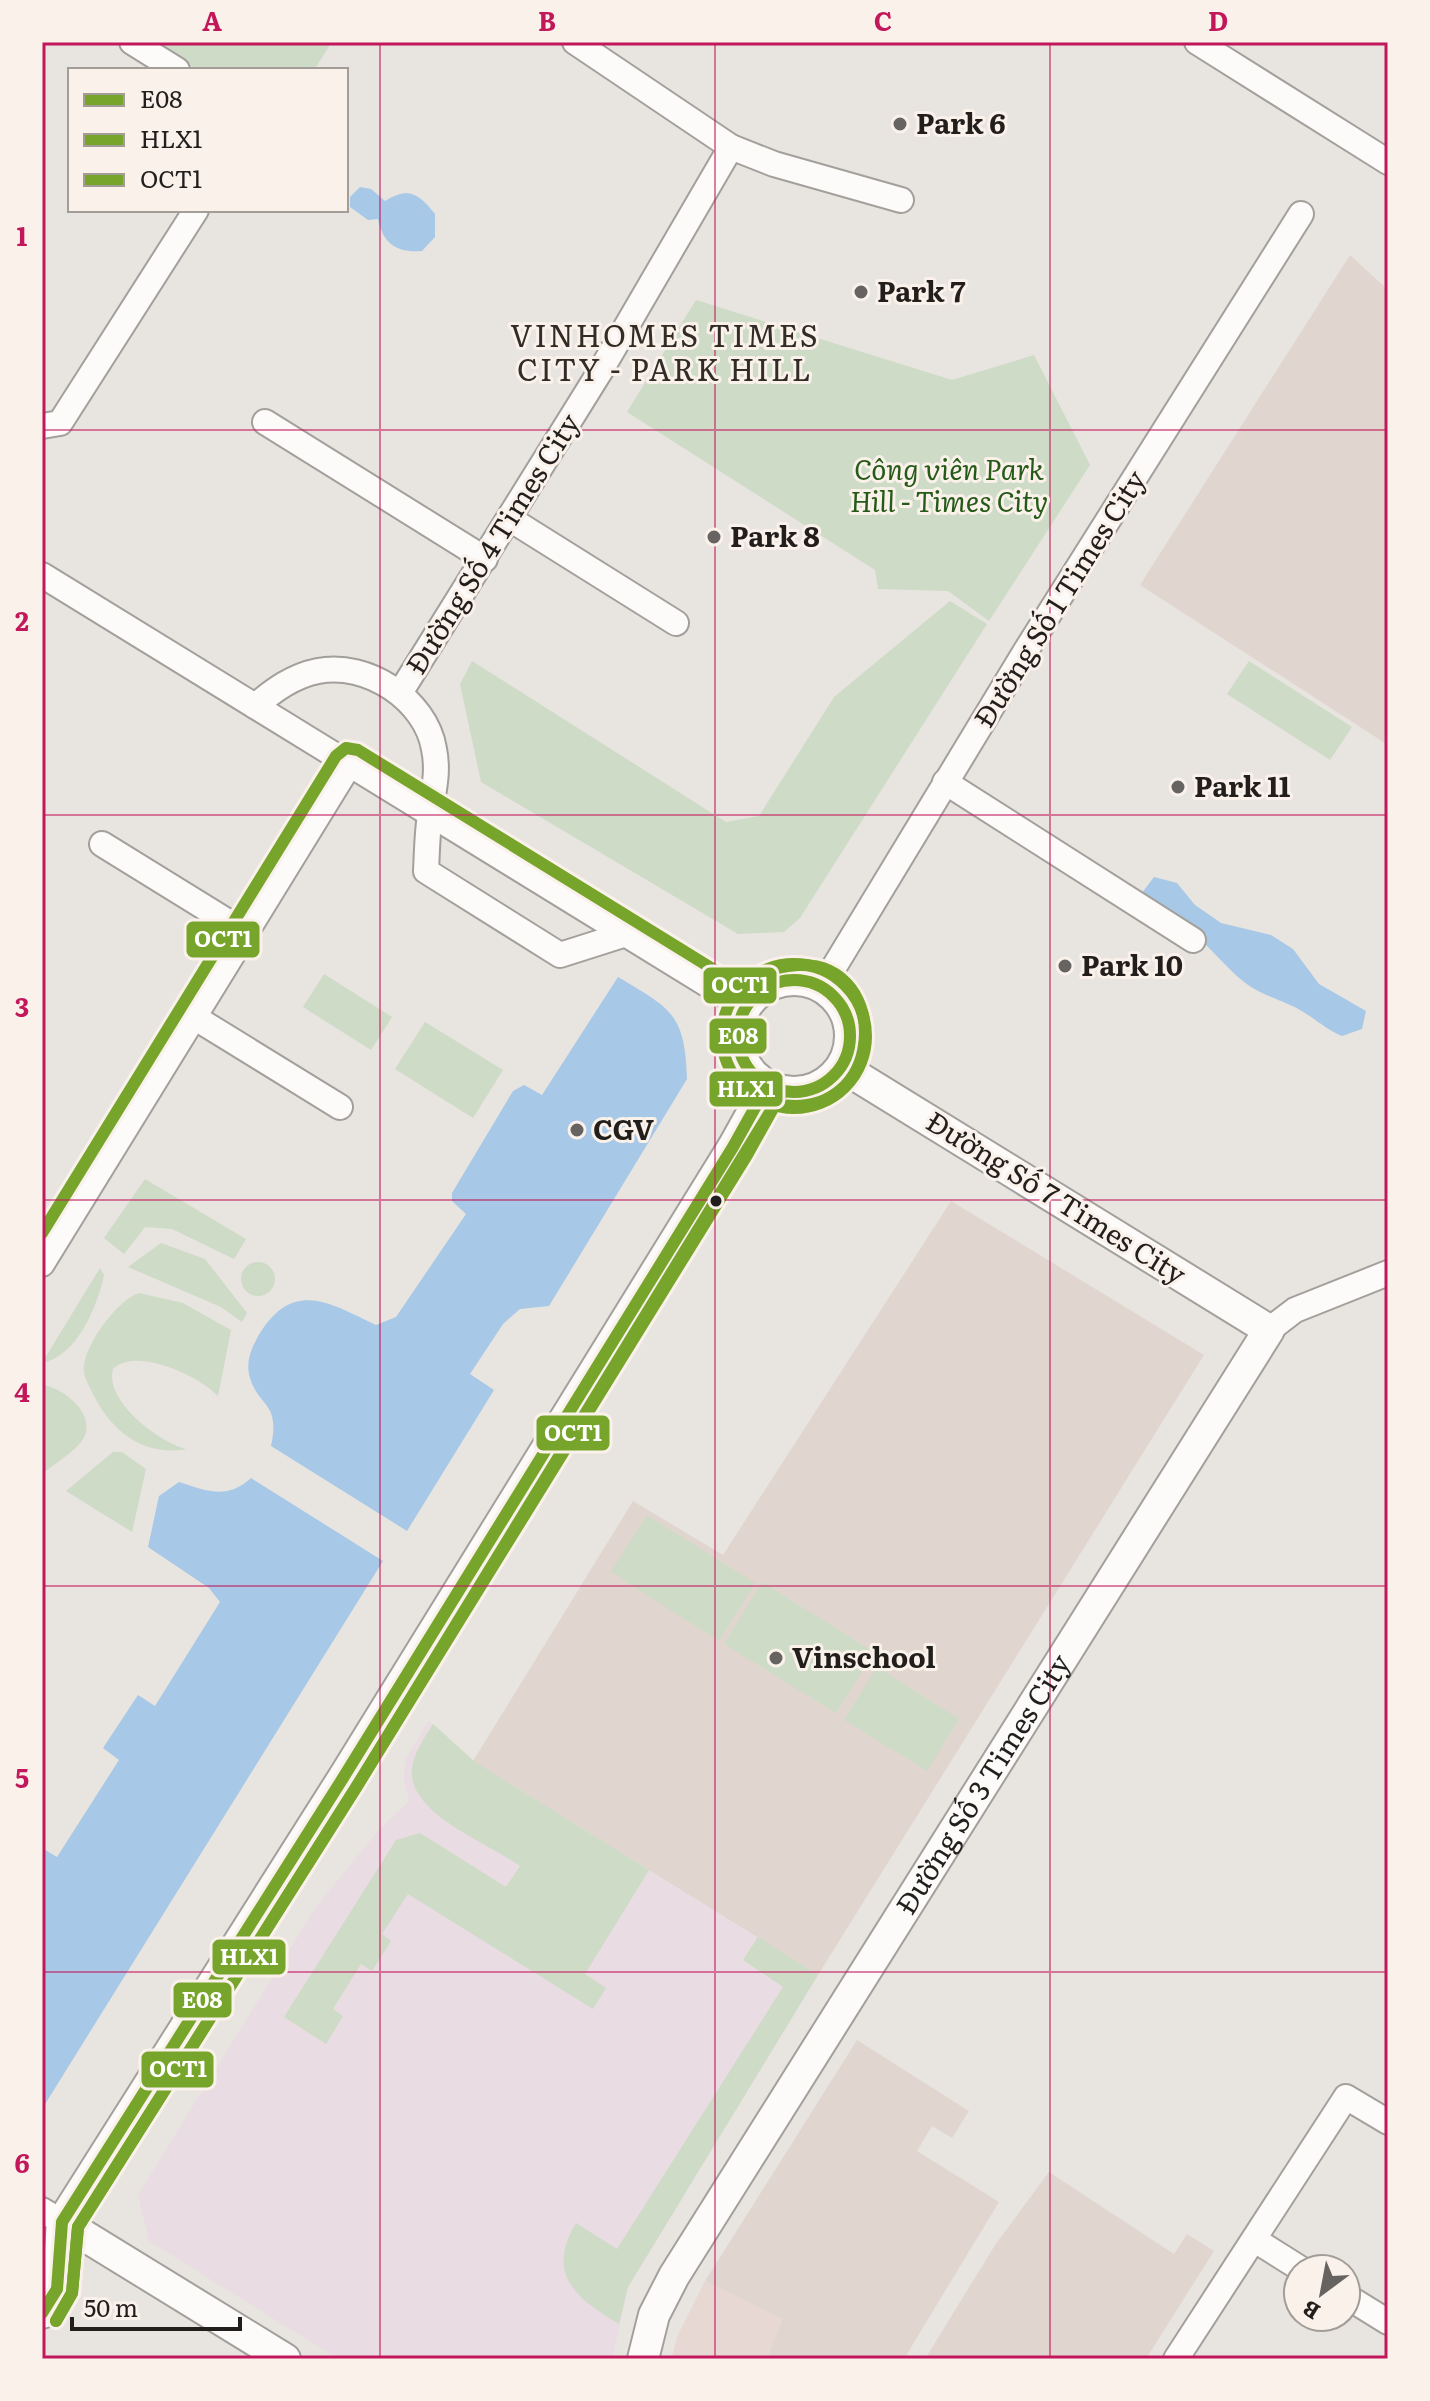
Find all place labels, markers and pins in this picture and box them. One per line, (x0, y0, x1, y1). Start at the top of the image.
place label: Park 6 (916, 101, 1006, 143)
marker: Park 6 (891, 115, 909, 133)
place label: Park 7 (877, 269, 966, 311)
marker: Park 7 (852, 283, 870, 301)
place label: Park 8 (730, 514, 820, 556)
marker: Park 8 (705, 528, 723, 546)
place label: Park 11 (1194, 764, 1291, 806)
marker: Park 11 (1169, 778, 1187, 796)
place label: Park 10 (1081, 943, 1183, 985)
marker: Park 10 (1056, 957, 1074, 975)
place label: CGV (593, 1107, 654, 1149)
marker: CGV (568, 1121, 586, 1139)
unlabelled marker (708, 1193, 724, 1209)
place label: Vinschool (792, 1635, 936, 1677)
marker: Vinschool (767, 1649, 785, 1667)

